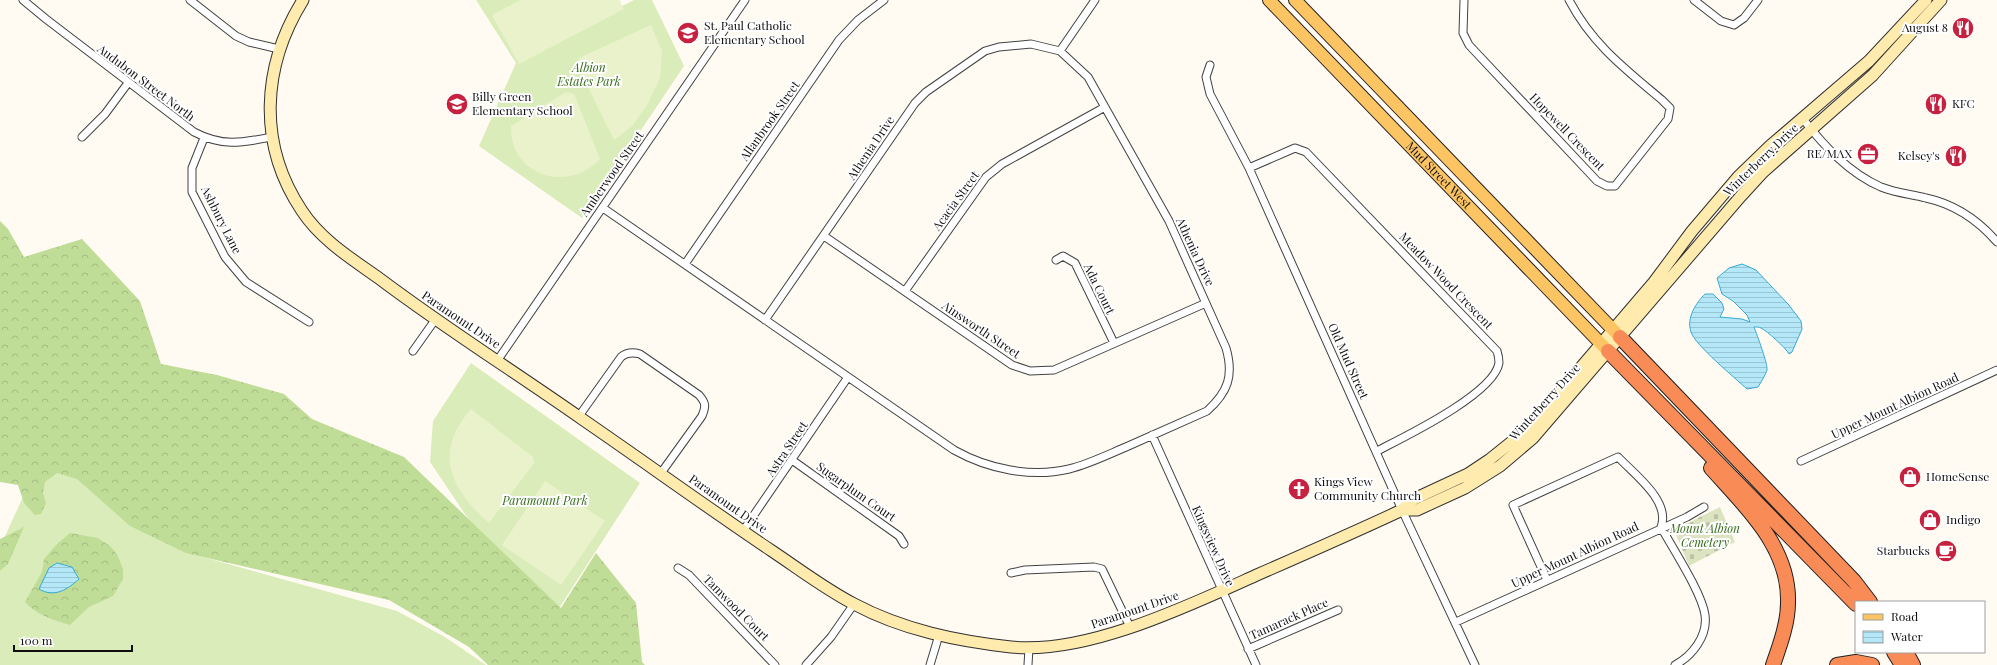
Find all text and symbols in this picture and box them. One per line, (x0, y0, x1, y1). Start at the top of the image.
restaurant icon: August 8 (1950, 15, 1976, 41)
place label: St. Paul Catholic Elementary School (704, 17, 805, 47)
place label: August 8 (1901, 19, 1948, 35)
school or university icon: St. Paul Catholic Elementary School (675, 20, 701, 46)
street label: Audubon Street North (94, 40, 199, 124)
park label: Albion Estates Park (556, 59, 621, 89)
street label: Allanbrook Street (735, 77, 803, 164)
place label: Billy Green Elementary School (472, 88, 573, 118)
street label: Hopewell Crescent (1527, 89, 1609, 174)
school or university icon: Billy Green Elementary School (444, 91, 470, 117)
restaurant icon: KFC (1923, 91, 1949, 117)
place label: KFC (1952, 95, 1975, 111)
street label: Athenia Drive (842, 112, 897, 183)
street label: Winterberry Drive (1719, 119, 1801, 200)
street label: Amberwood Street (575, 127, 647, 220)
street label: Mud Street West (1403, 138, 1476, 212)
office icon: RE/MAX (1855, 141, 1881, 167)
restaurant icon: Kelsey's (1943, 143, 1969, 169)
place label: RE/MAX (1807, 145, 1852, 161)
place label: Kelsey's (1898, 147, 1940, 163)
street label: Acacia Street (928, 167, 983, 234)
street label: Ashbury Lane (198, 182, 246, 256)
street label: Athenia Drive (1173, 214, 1219, 288)
street label: Meadow Wood Crescent (1396, 229, 1498, 333)
street label: Ada Court (1080, 260, 1119, 317)
street label: Paramount Drive (419, 287, 504, 352)
street label: Ainsworth Street (938, 296, 1024, 362)
street label: Old Mud Street (1325, 320, 1373, 402)
street label: Winterberry Drive (1505, 359, 1583, 444)
street label: Upper Mount Albion Road (1828, 368, 1961, 442)
street label: Astra Street (761, 417, 811, 480)
street label: Sugarplum Court (814, 458, 900, 525)
shop icon: HomeSense (1897, 464, 1923, 490)
place label: HomeSense (1926, 468, 1989, 484)
street label: Paramount Drive (686, 470, 771, 536)
place label: Kings View Community Church (1314, 473, 1421, 503)
church icon: Kings View Community Church (1286, 476, 1312, 502)
park label: Paramount Park (501, 492, 588, 508)
street label: Kingsview Drive (1189, 503, 1239, 588)
shop icon: Indigo (1917, 507, 1943, 533)
place label: Indigo (1946, 511, 1981, 527)
street label: Upper Mount Albion Road (1508, 517, 1641, 591)
park label: Mount Albion Cemetery (1669, 520, 1740, 550)
cafe icon: Starbucks (1933, 538, 1959, 564)
place label: Starbucks (1877, 542, 1930, 558)
street label: Tamwood Court (700, 571, 774, 644)
street label: Paramount Drive (1089, 587, 1181, 632)
street label: Tamarack Place (1247, 594, 1331, 643)
legend (1855, 601, 1985, 653)
text: Road (1891, 608, 1918, 624)
scale bar (14, 627, 132, 653)
text: Water (1890, 628, 1924, 644)
text: 100 m (20, 632, 53, 648)

